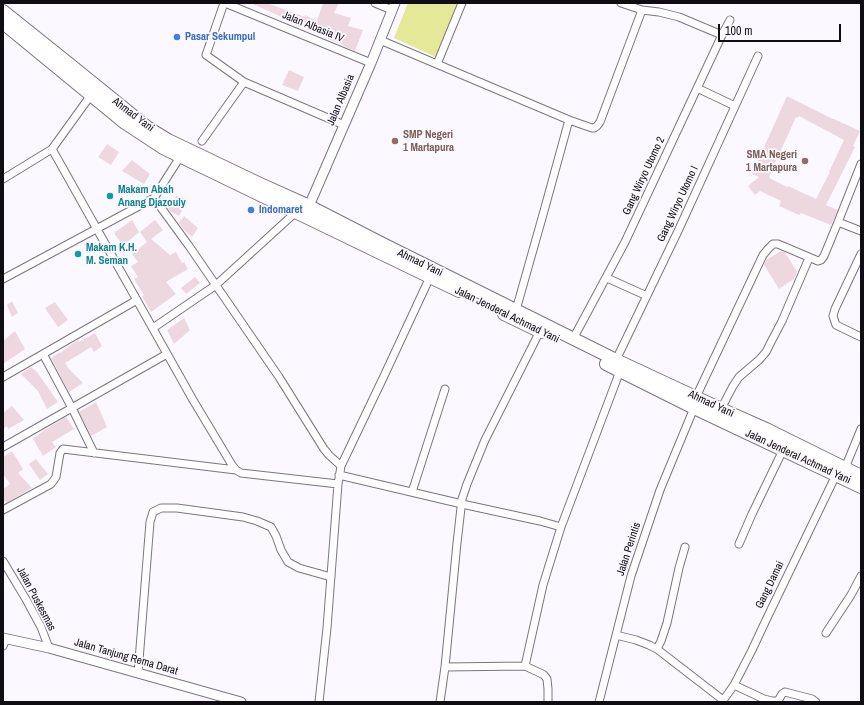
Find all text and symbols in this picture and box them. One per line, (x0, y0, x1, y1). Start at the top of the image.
street label: Jalan Albasia IV (280, 9, 346, 45)
scale bar (720, 16, 843, 42)
text: 100 m (725, 23, 752, 39)
place label: Pasar Sekumpul (185, 30, 255, 44)
marker: Pasar Sekumpul (172, 32, 182, 42)
street label: Jalan Albasia (324, 72, 358, 128)
street label: Ahmad Yani (109, 95, 157, 135)
place label: SMP Negeri 1 Martapura (403, 128, 454, 154)
street label: Gang Wiryo Utomo 2 (620, 135, 668, 217)
marker: SMP Negeri 1 Martapura (390, 136, 400, 146)
place label: SMA Negeri 1 Martapura (746, 148, 797, 174)
marker: SMA Negeri 1 Martapura (800, 156, 810, 166)
street label: Gang Wiryo Utomo I (655, 164, 701, 244)
place label: Makam Abah Anang Djazouly (118, 183, 186, 209)
marker: Makam Abah Anang Djazouly (105, 191, 115, 201)
place label: Indomaret (259, 203, 303, 217)
marker: Indomaret (246, 205, 256, 215)
place label: Makam K.H. M. Seman (86, 241, 137, 267)
street label: Ahmad Yani (395, 246, 445, 280)
marker: Makam K.H. M. Seman (73, 249, 83, 259)
street label: Jalan Jenderal Achmad Yani (453, 284, 561, 346)
street label: Ahmad Yani (686, 388, 736, 420)
street label: Jalan Jenderal Achmad Yani (743, 427, 853, 487)
street label: Jalan Perintis (614, 521, 644, 577)
street label: Gang Damai (753, 559, 787, 611)
street label: Jalan Puskesmas (14, 565, 58, 633)
street label: Jalan Tanjung Rema Darat (73, 636, 179, 678)

